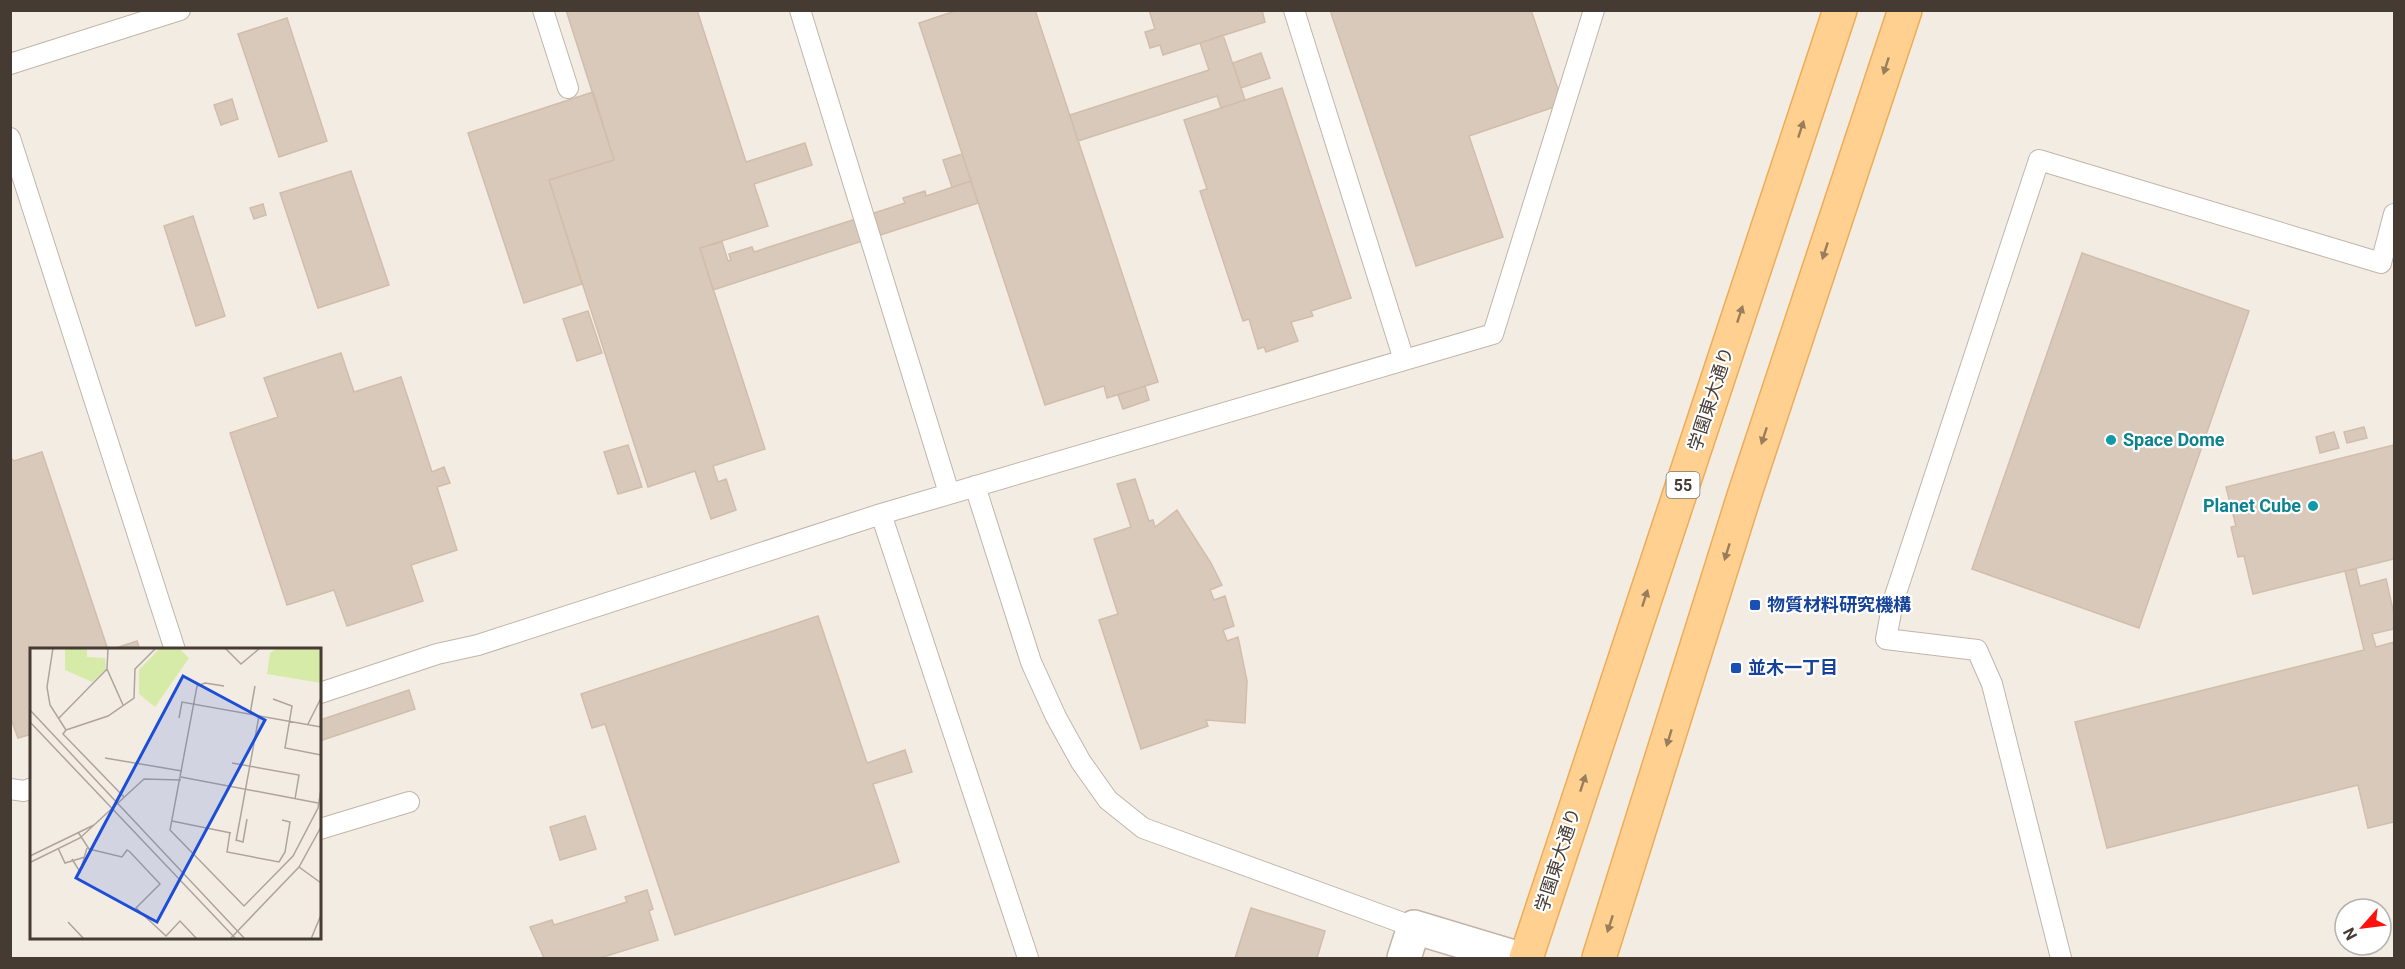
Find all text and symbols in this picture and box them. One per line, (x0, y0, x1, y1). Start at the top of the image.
one-way arrow (1881, 57, 1891, 75)
one-way arrow (1797, 120, 1807, 138)
one-way arrow (1820, 242, 1830, 260)
one-way arrow (1735, 305, 1745, 323)
street label: 学園東大通り (1684, 344, 1737, 453)
one-way arrow (1759, 427, 1768, 445)
place label: Space Dome (2123, 429, 2225, 450)
marker: Space Dome (2104, 433, 2118, 447)
road number: 55 (1666, 472, 1700, 498)
place label: Planet Cube (2203, 495, 2301, 516)
marker: Planet Cube (2306, 499, 2320, 513)
one-way arrow (1722, 543, 1731, 561)
one-way arrow (1641, 589, 1650, 607)
place label: 物質材料研究機構 (1767, 594, 1911, 615)
marker: 物質材料研究機構 (1748, 598, 1762, 612)
inset map (30, 648, 321, 939)
place label: 並木一丁目 (1748, 657, 1838, 678)
marker: 並木一丁目 (1729, 661, 1743, 675)
one-way arrow (1664, 729, 1673, 747)
one-way arrow (1579, 774, 1589, 792)
street label: 学園東大通り (1531, 805, 1584, 914)
north arrow (2333, 897, 2393, 957)
one-way arrow (1605, 915, 1615, 933)
text: N (2339, 924, 2361, 943)

